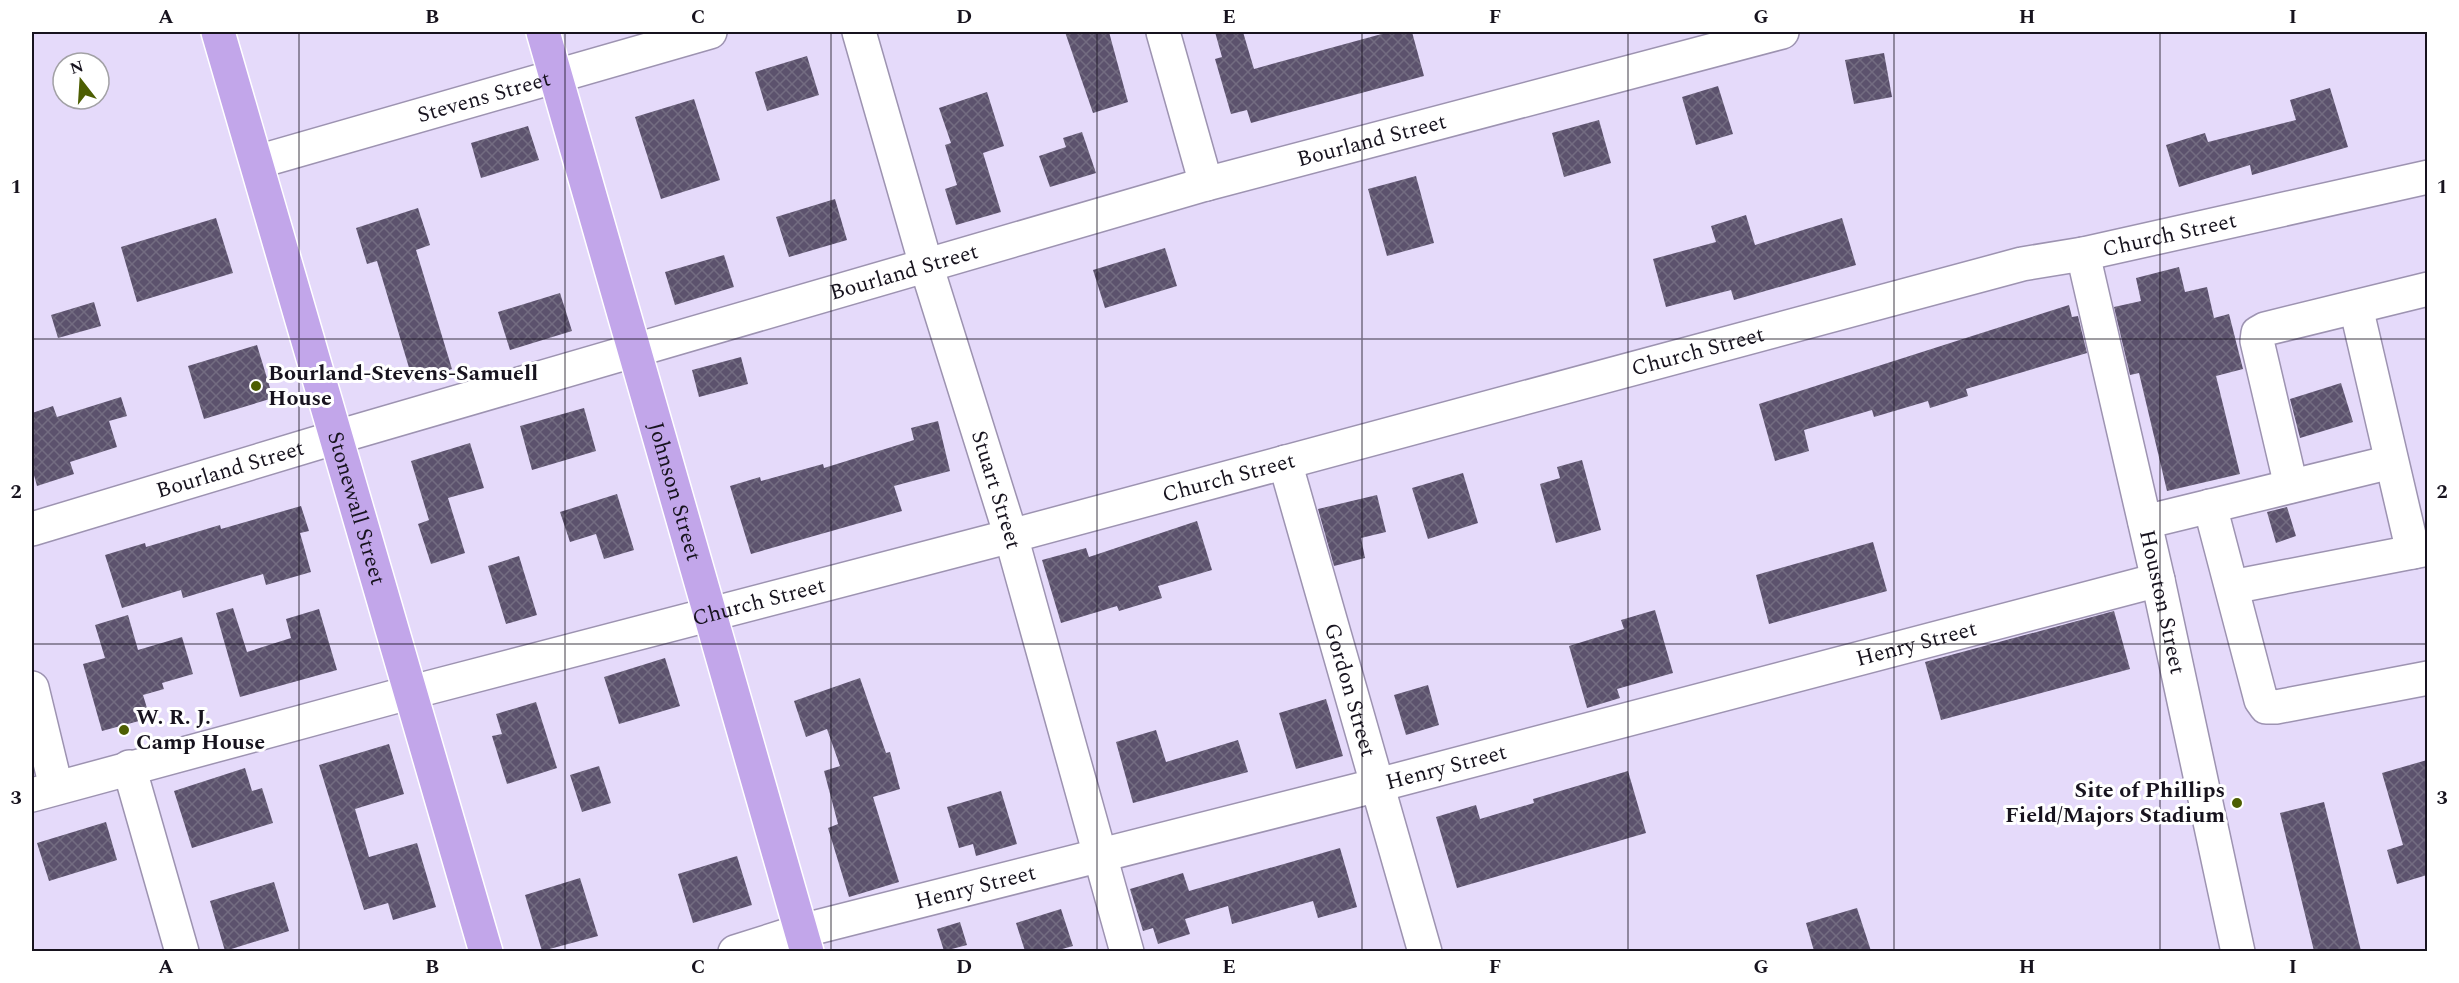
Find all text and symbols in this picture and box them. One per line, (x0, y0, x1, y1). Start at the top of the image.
text: A (158, 2, 174, 32)
text: B (425, 2, 439, 32)
text: C (691, 2, 705, 32)
text: D (956, 2, 972, 32)
text: E (1222, 2, 1236, 32)
text: F (1489, 2, 1501, 32)
text: G (1753, 2, 1769, 32)
text: H (2019, 2, 2035, 32)
text: I (2289, 2, 2297, 32)
north arrow (51, 51, 111, 111)
text: N (67, 54, 87, 81)
street label: Stevens Street (413, 62, 555, 132)
street label: Bourland Street (1293, 105, 1450, 176)
text: 1 (10, 172, 22, 202)
text: 1 (2436, 172, 2448, 202)
street label: Church Street (2099, 204, 2240, 266)
street label: Bourland Street (826, 235, 982, 309)
street label: Church Street (1628, 317, 1768, 385)
place label: Bourland-Stevens-Samuell House (268, 357, 538, 415)
marker: Bourland-Stevens-Samuell House (249, 379, 263, 393)
street label: Johnson Street (639, 418, 711, 565)
street label: Stuart Street (962, 426, 1030, 553)
street label: Stonewall Street (319, 427, 395, 589)
street label: Bourland Street (152, 431, 309, 507)
street label: Church Street (1158, 444, 1299, 511)
text: 2 (10, 477, 22, 507)
text: 2 (2436, 477, 2448, 507)
street label: Houston Street (2130, 527, 2194, 678)
street label: Church Street (689, 568, 829, 635)
street label: Henry Street (1852, 612, 1981, 675)
street label: Gordon Street (1315, 619, 1385, 761)
place label: W. R. J. Camp House (136, 701, 265, 759)
marker: W. R. J. Camp House (117, 723, 131, 737)
street label: Henry Street (1382, 735, 1511, 799)
place label: Site of Phillips Field/Majors Stadium (2005, 774, 2225, 832)
text: 3 (10, 783, 22, 813)
text: 3 (2436, 783, 2448, 813)
marker: Site of Phillips Field/Majors Stadium (2230, 796, 2244, 810)
street label: Henry Street (911, 856, 1040, 918)
text: A (158, 952, 174, 982)
text: B (425, 952, 439, 982)
text: C (691, 952, 705, 982)
text: D (956, 952, 972, 982)
text: E (1222, 952, 1236, 982)
text: F (1489, 952, 1501, 982)
text: G (1753, 952, 1769, 982)
text: H (2019, 952, 2035, 982)
text: I (2289, 952, 2297, 982)

